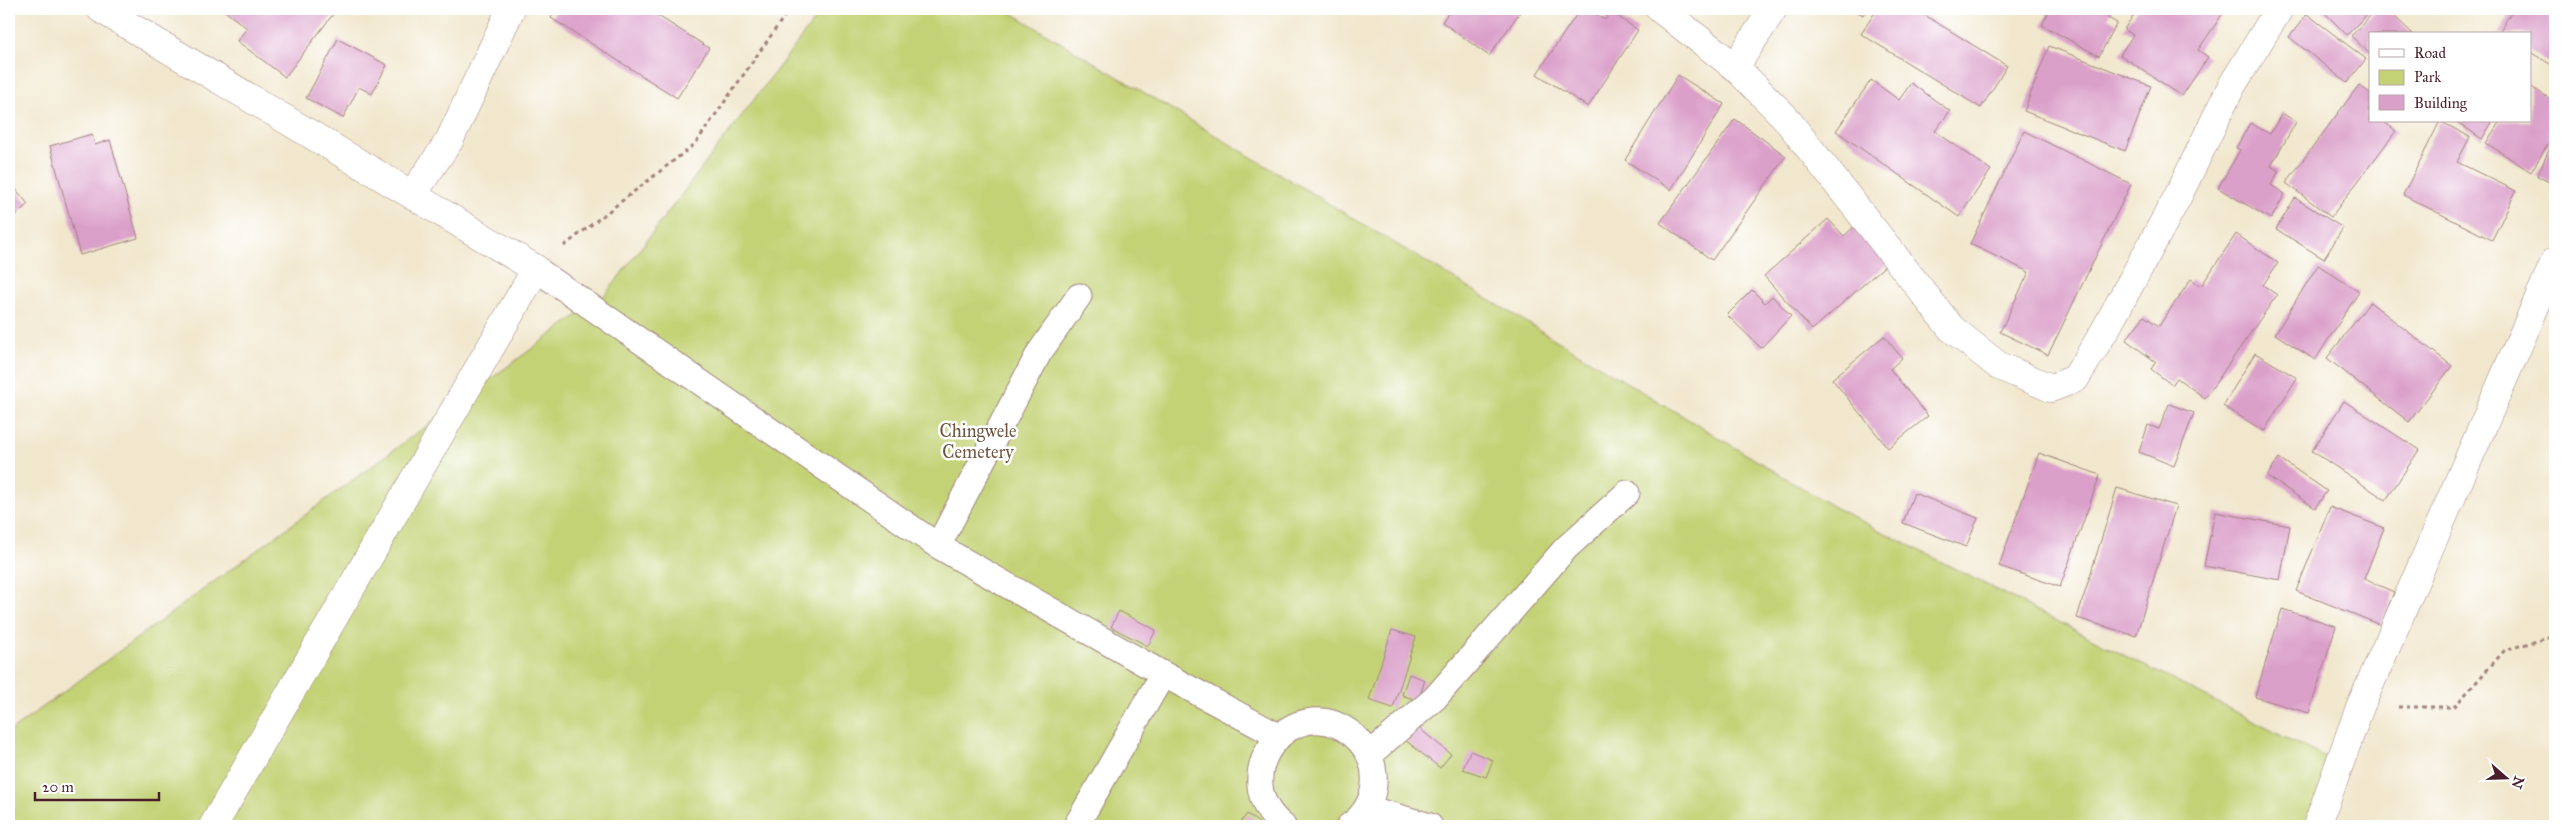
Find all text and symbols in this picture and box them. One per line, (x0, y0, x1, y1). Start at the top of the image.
legend (2369, 32, 2532, 122)
text: Road (2414, 44, 2446, 62)
text: Park (2414, 68, 2441, 86)
text: Building (2414, 94, 2468, 112)
park label: Chingwele Cemetery (939, 420, 1017, 463)
north arrow (2482, 752, 2532, 802)
scale bar (35, 770, 159, 802)
text: N (2508, 774, 2528, 791)
text: 20 m (42, 778, 74, 796)

